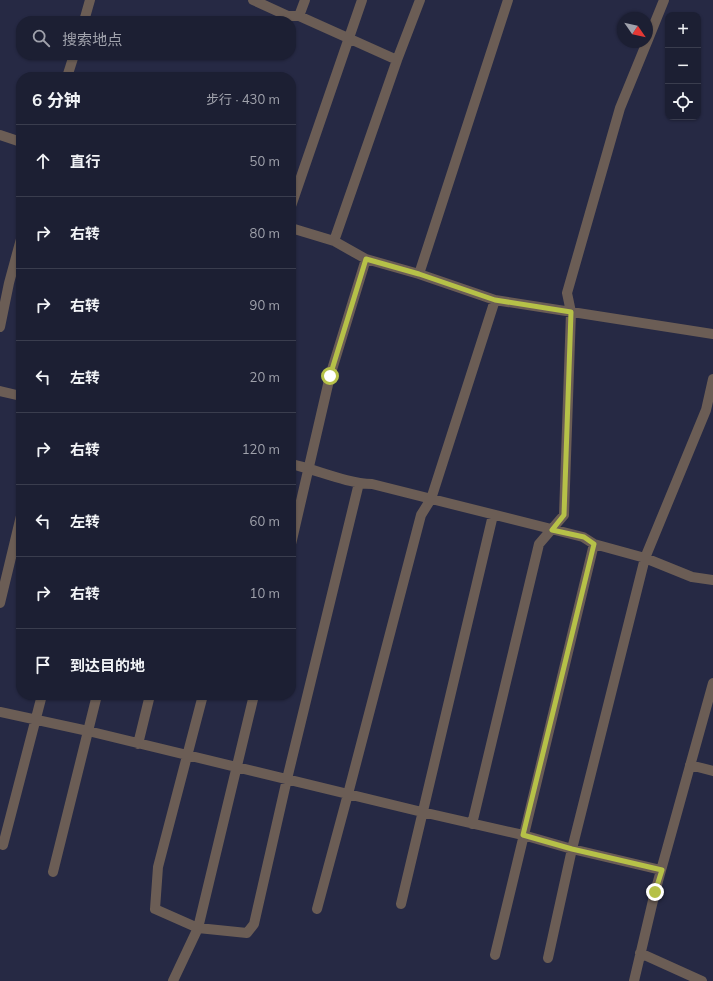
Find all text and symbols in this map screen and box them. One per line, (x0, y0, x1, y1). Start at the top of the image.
north arrow (617, 12, 653, 48)
map controls (665, 12, 701, 120)
button: + (665, 12, 701, 48)
search box (16, 16, 296, 60)
icon: search (30, 27, 52, 49)
text: 搜索地点 (62, 30, 122, 49)
button: − (665, 48, 701, 84)
button: locate (665, 84, 701, 120)
text: 6 分钟 (32, 89, 81, 110)
text: 步行 · 430 m (206, 91, 280, 107)
icon: ahead (32, 150, 54, 172)
text: 直行 (70, 152, 100, 171)
text: 50 m (250, 153, 280, 169)
icon: right (32, 222, 54, 244)
text: 右转 (70, 224, 100, 243)
text: 80 m (250, 225, 280, 241)
icon: right (32, 294, 54, 316)
text: 右转 (70, 296, 100, 315)
text: 90 m (250, 297, 280, 313)
icon: left (32, 366, 54, 388)
route start (321, 367, 339, 385)
text: 左转 (70, 368, 100, 387)
text: 20 m (250, 369, 280, 385)
icon: right (32, 438, 54, 460)
text: 右转 (70, 440, 100, 459)
text: 120 m (242, 441, 280, 457)
icon: left (32, 510, 54, 532)
text: 左转 (70, 512, 100, 531)
text: 60 m (250, 513, 280, 529)
icon: right (32, 582, 54, 604)
text: 右转 (70, 584, 100, 603)
text: 10 m (250, 585, 280, 601)
icon: arrive (32, 654, 54, 676)
text: 到达目的地 (70, 656, 145, 675)
route end (646, 883, 664, 901)

